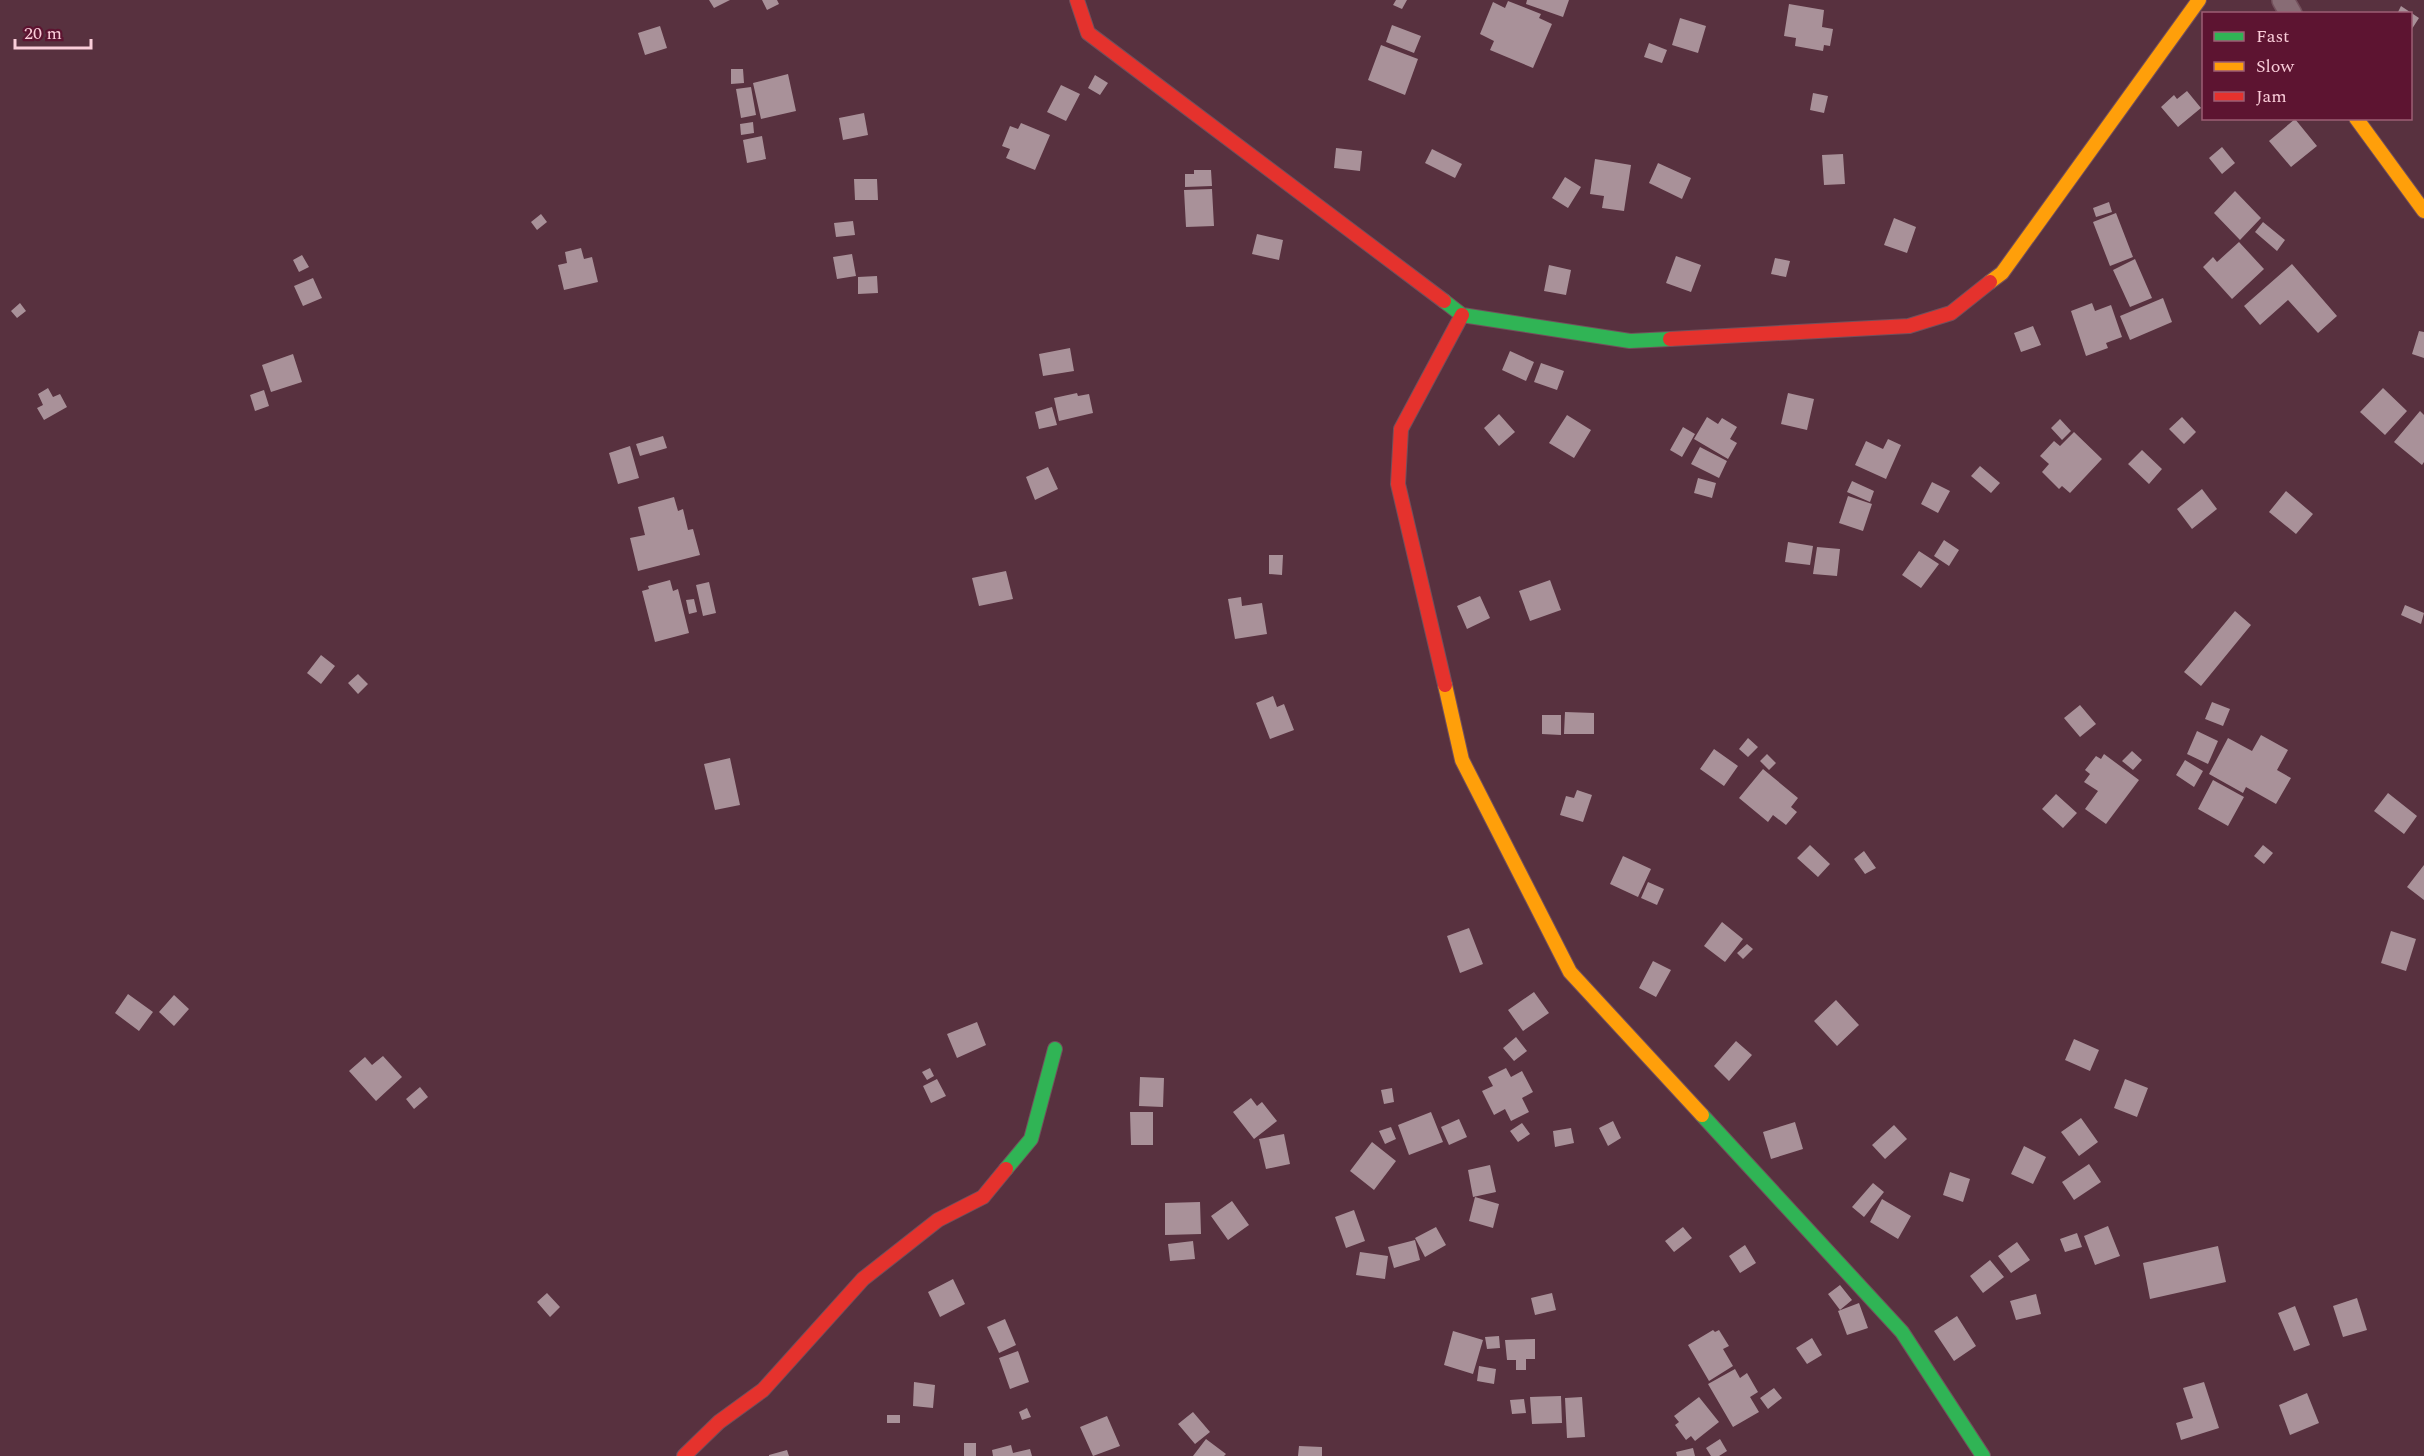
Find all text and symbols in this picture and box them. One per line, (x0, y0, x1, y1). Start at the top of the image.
scale bar (15, 12, 92, 50)
legend (2202, 12, 2412, 120)
text: 20 m (24, 20, 62, 47)
text: Fast (2256, 23, 2289, 50)
text: Slow (2256, 53, 2295, 80)
text: Jam (2256, 83, 2287, 110)

